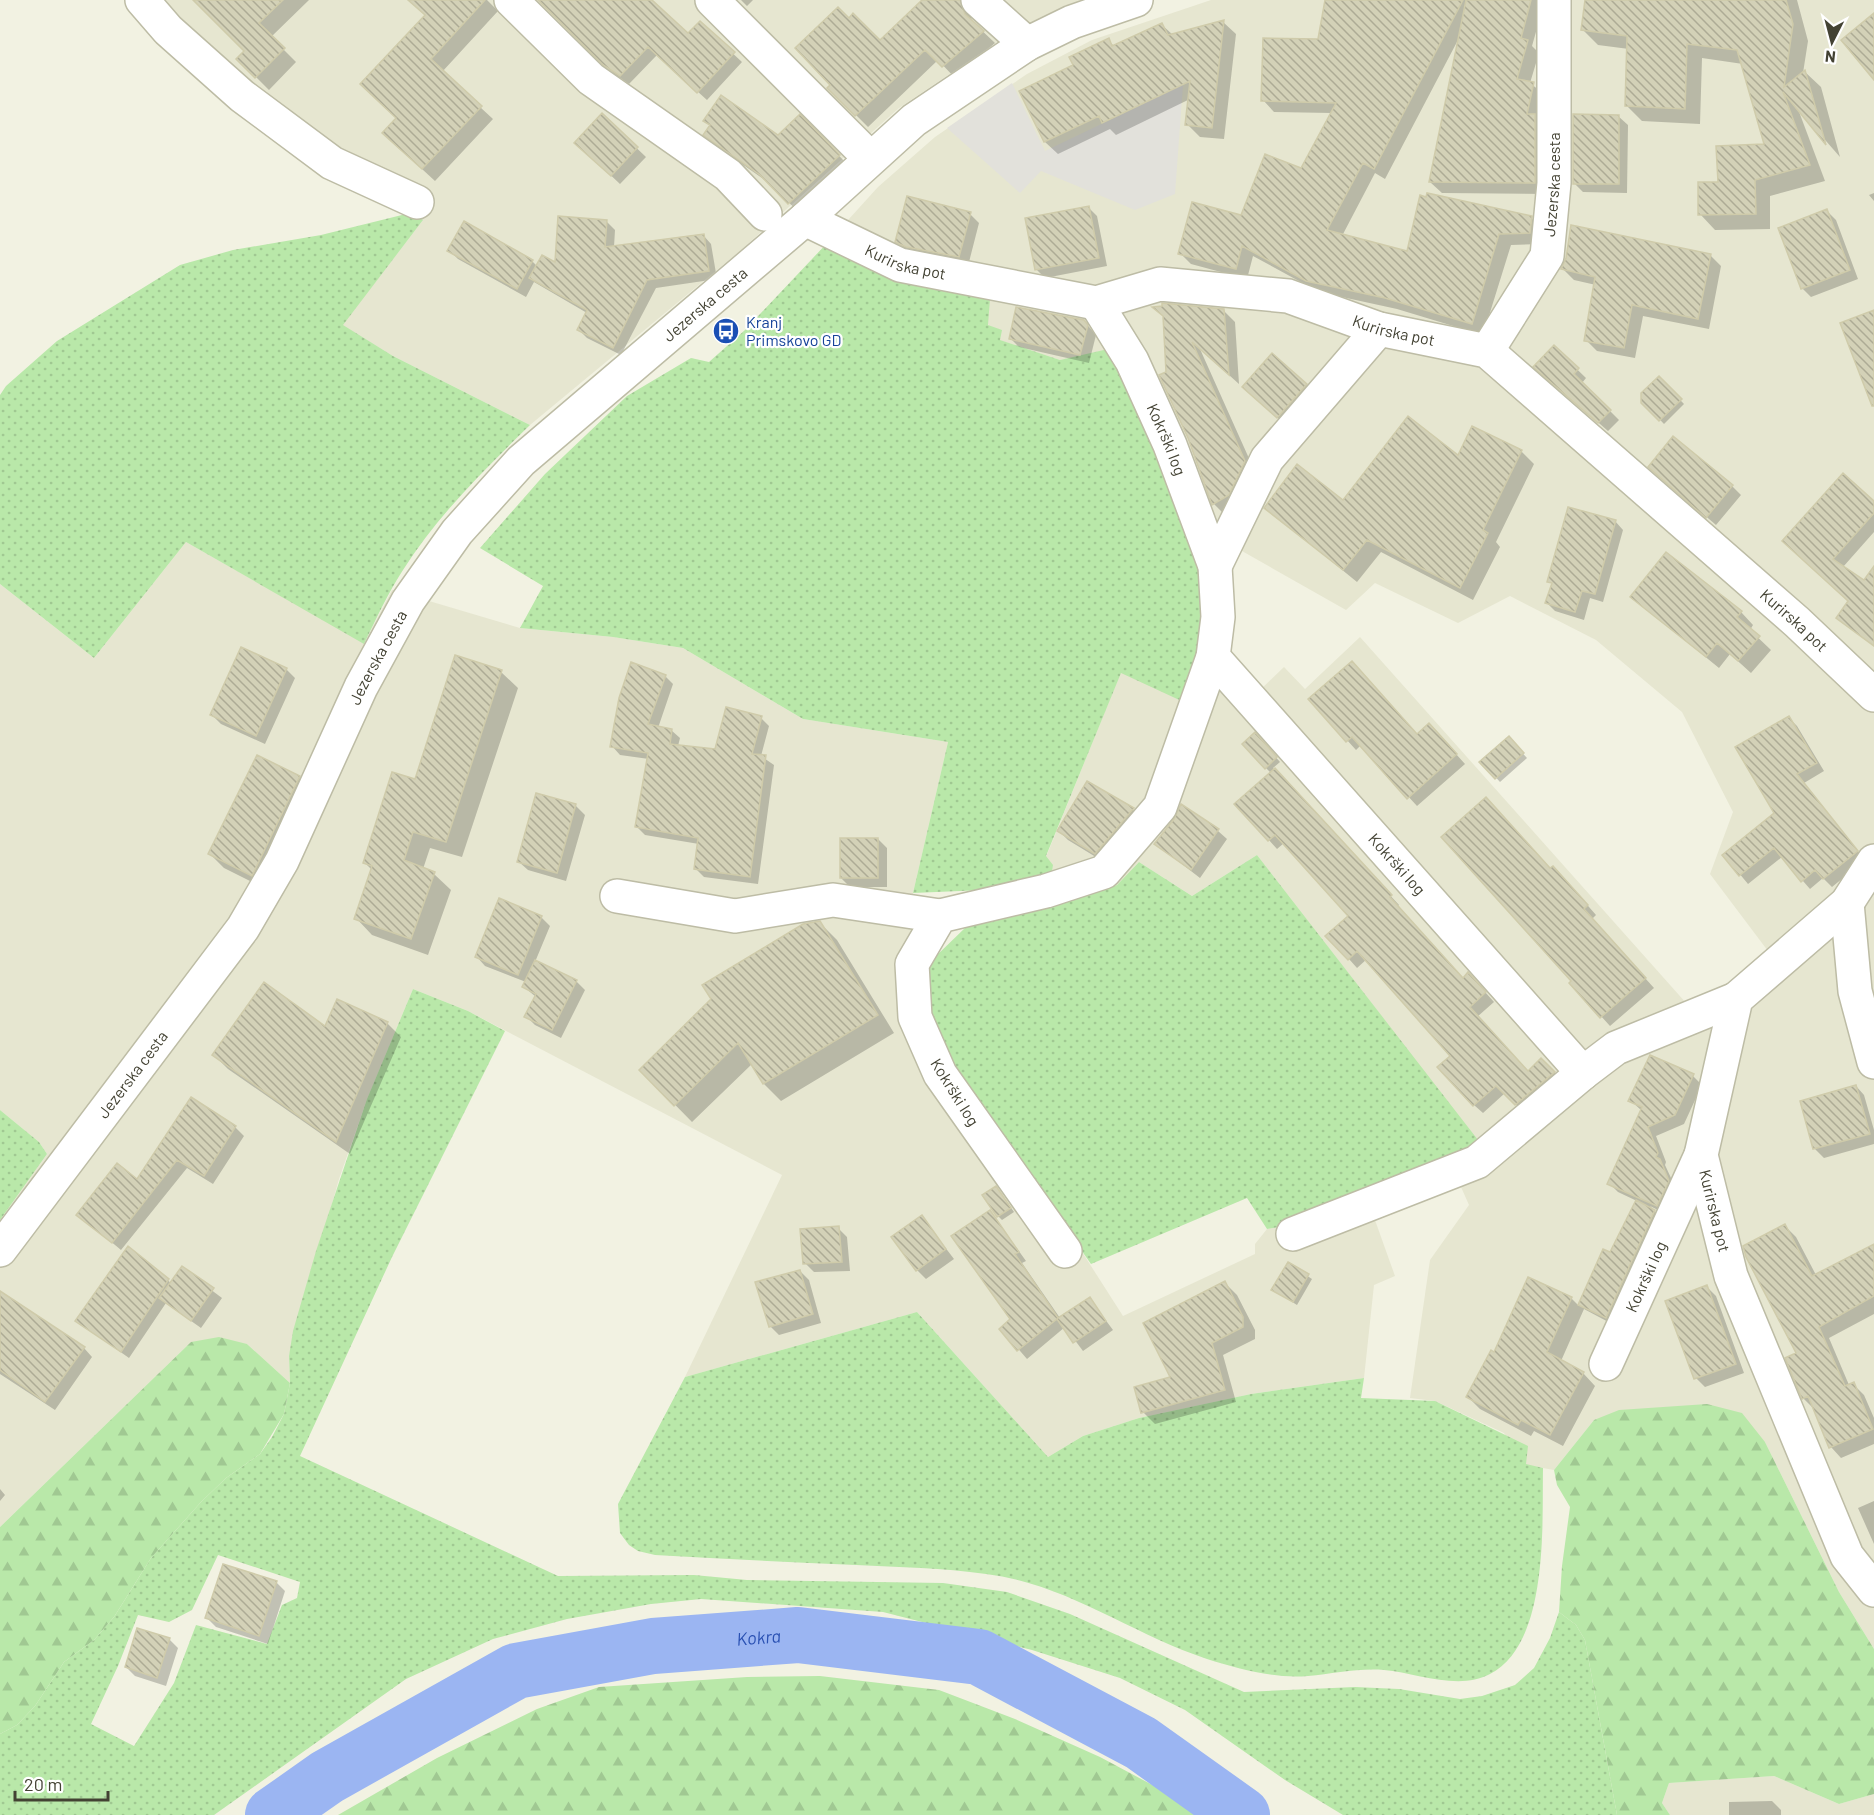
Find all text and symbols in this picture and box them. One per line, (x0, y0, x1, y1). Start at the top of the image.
north arrow (1802, 12, 1862, 72)
text: N (1824, 47, 1837, 67)
street label: Jezerska cesta (1539, 132, 1563, 238)
street label: Kurirska pot (862, 240, 948, 283)
street label: Jezerska cesta (659, 263, 751, 345)
street label: Kurirska pot (1350, 310, 1437, 349)
place label: Kranj Primskovo GD (746, 312, 841, 349)
bus stop icon: Kranj Primskovo GD (711, 316, 741, 346)
street label: Kokrški log (1143, 400, 1190, 478)
street label: Kurirska pot (1757, 585, 1832, 655)
street label: Jezerska cesta (344, 607, 410, 707)
street label: Kokrški log (1365, 829, 1430, 898)
street label: Jezerska cesta (93, 1027, 171, 1122)
street label: Kokrški log (927, 1054, 984, 1129)
street label: Kurirska pot (1696, 1167, 1735, 1254)
street label: Kokrški log (1621, 1238, 1670, 1315)
water label: Kokra (736, 1624, 782, 1650)
scale bar (15, 1764, 108, 1802)
text: 20 m (24, 1773, 62, 1795)

